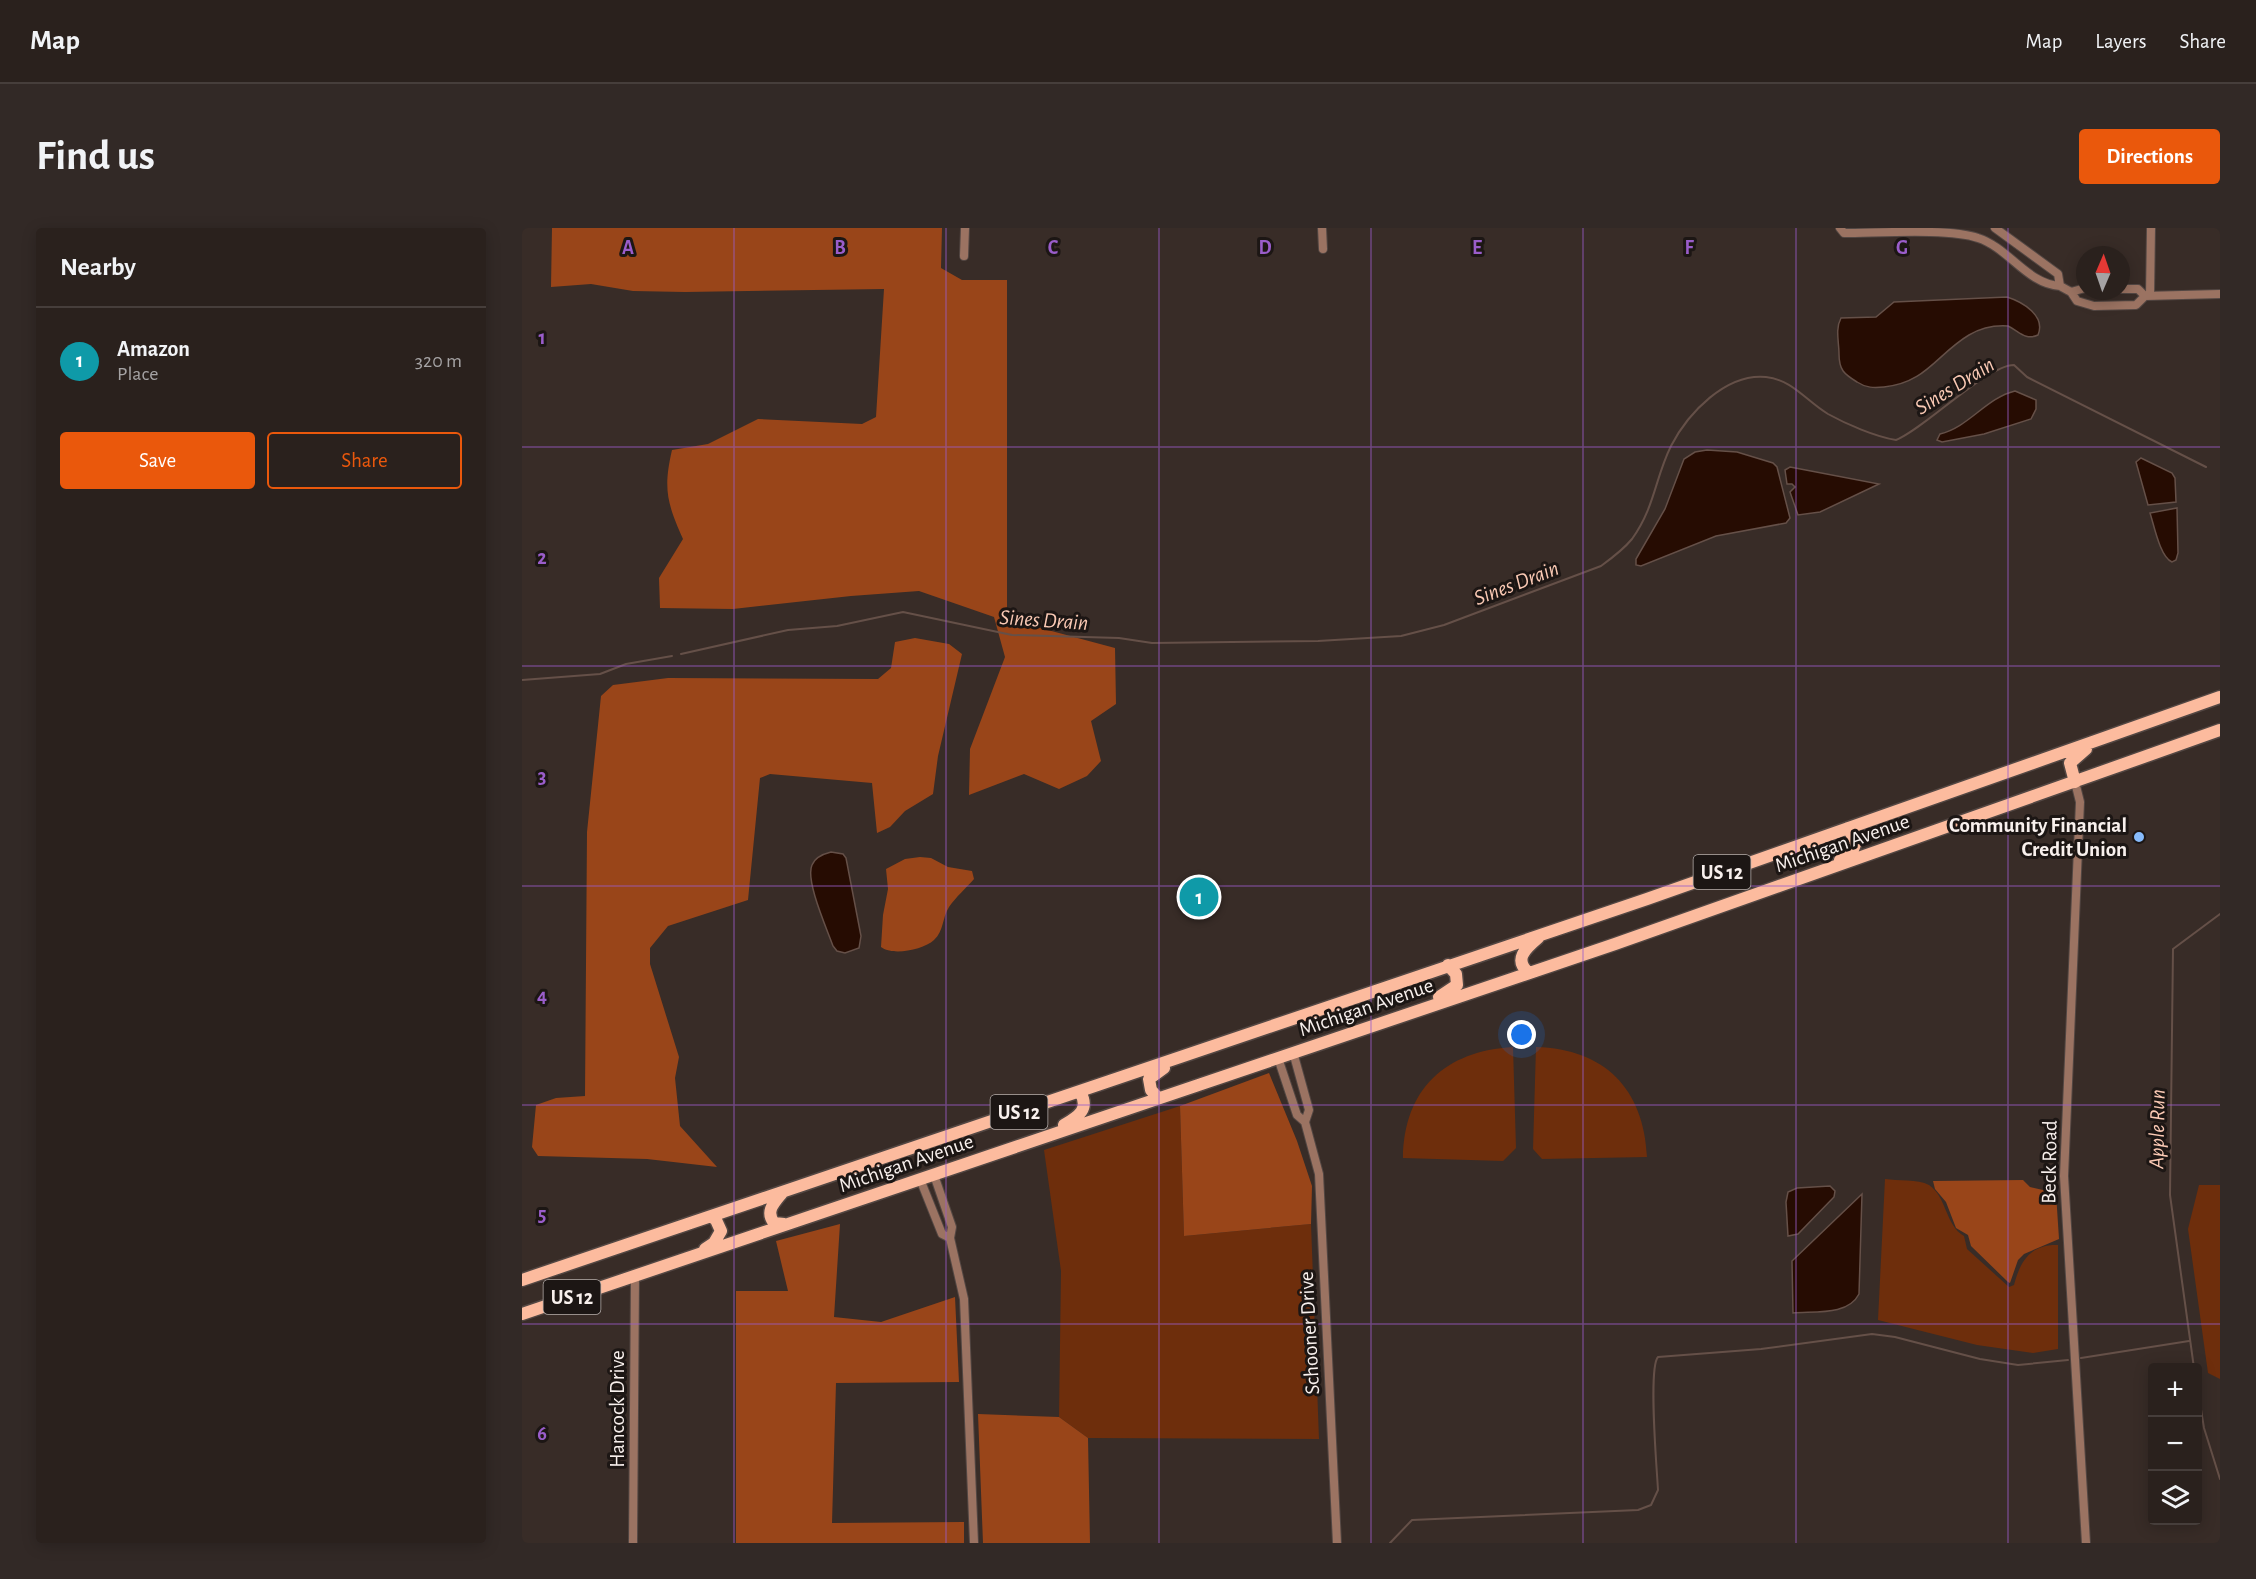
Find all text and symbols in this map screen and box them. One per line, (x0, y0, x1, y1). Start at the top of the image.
text: Map (30, 27, 80, 55)
text: Map (2026, 31, 2062, 52)
text: Layers (2095, 31, 2146, 52)
text: Share (2179, 31, 2226, 52)
button: Directions (2079, 129, 2220, 184)
text: Find us (36, 135, 155, 177)
text: A (622, 238, 634, 258)
text: B (834, 238, 846, 258)
text: C (1048, 238, 1059, 258)
text: D (1258, 238, 1272, 258)
text: E (1472, 238, 1482, 258)
text: F (1684, 238, 1694, 258)
text: G (1896, 238, 1908, 258)
north arrow (2076, 246, 2130, 300)
text: Nearby (60, 254, 136, 280)
text: 1 (538, 328, 546, 348)
text: Amazon (117, 338, 190, 360)
text: 1 (76, 351, 83, 371)
text: 320 m (415, 351, 462, 371)
water label: Sines Drain (1911, 353, 1998, 419)
text: Place (117, 364, 158, 384)
button: Save (60, 432, 255, 489)
button: Share (267, 432, 462, 489)
text: 2 (537, 548, 547, 568)
water label: Sines Drain (1471, 557, 1562, 609)
water label: Sines Drain (999, 606, 1089, 634)
text: 3 (538, 767, 546, 787)
street label: Michigan Avenue (1772, 811, 1912, 876)
place label: Community Financial Credit Union (1949, 815, 2127, 860)
marker: Community Financial Credit Union (2132, 830, 2146, 844)
road number: US 12 (1694, 855, 1750, 889)
pin: 1 (1180, 874, 1218, 920)
street label: Michigan Avenue (1296, 975, 1436, 1040)
text: 4 (537, 986, 547, 1006)
your location (1507, 1020, 1536, 1049)
water label: Apple Run (2145, 1089, 2170, 1170)
road number: US 12 (990, 1095, 1048, 1129)
street label: Beck Road (2038, 1120, 2061, 1204)
street label: Michigan Avenue (836, 1131, 976, 1196)
text: 5 (538, 1205, 546, 1225)
street label: Schooner Drive (1296, 1271, 1323, 1395)
road number: US 12 (544, 1280, 600, 1314)
street label: Hancock Drive (607, 1350, 628, 1468)
map controls (2148, 1363, 2202, 1525)
button: + (2148, 1363, 2202, 1417)
button: − (2148, 1417, 2202, 1471)
text: 6 (537, 1424, 547, 1444)
button: layers (2148, 1471, 2202, 1525)

